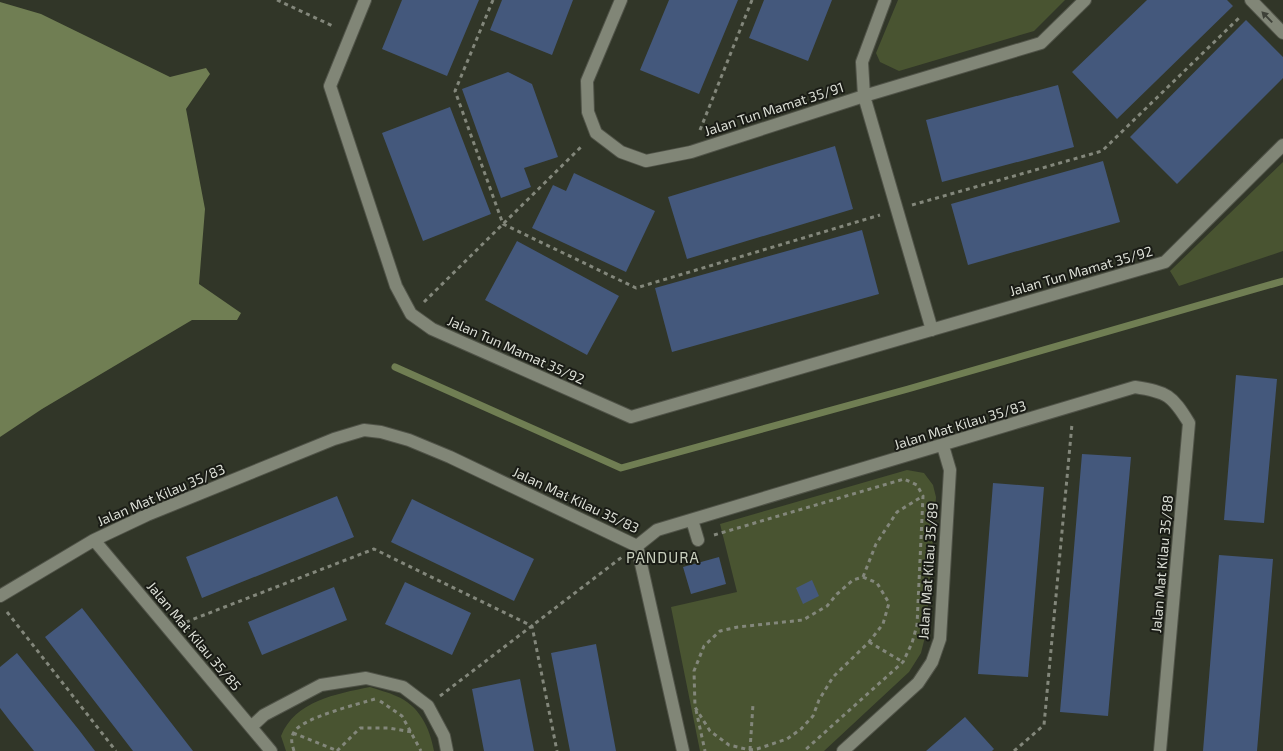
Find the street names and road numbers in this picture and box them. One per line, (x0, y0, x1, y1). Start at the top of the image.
street label: Jalan Tun Mamat 35/91 (702, 78, 846, 139)
street label: Jalan Tun Mamat 35/92 (1007, 242, 1155, 299)
street label: Jalan Tun Mamat 35/92 (445, 312, 587, 387)
street label: Jalan Mat Kilau 35/83 (892, 396, 1028, 453)
street label: Jalan Mat Kilau 35/83 (94, 460, 227, 529)
street label: Jalan Mat Kilau 35/83 (510, 463, 642, 536)
street label: Jalan Mat Kilau 35/88 (1147, 494, 1176, 634)
street label: Jalan Mat Kilau 35/89 (914, 502, 941, 640)
street label: Jalan Mat Kilau 35/85 (144, 578, 245, 694)

